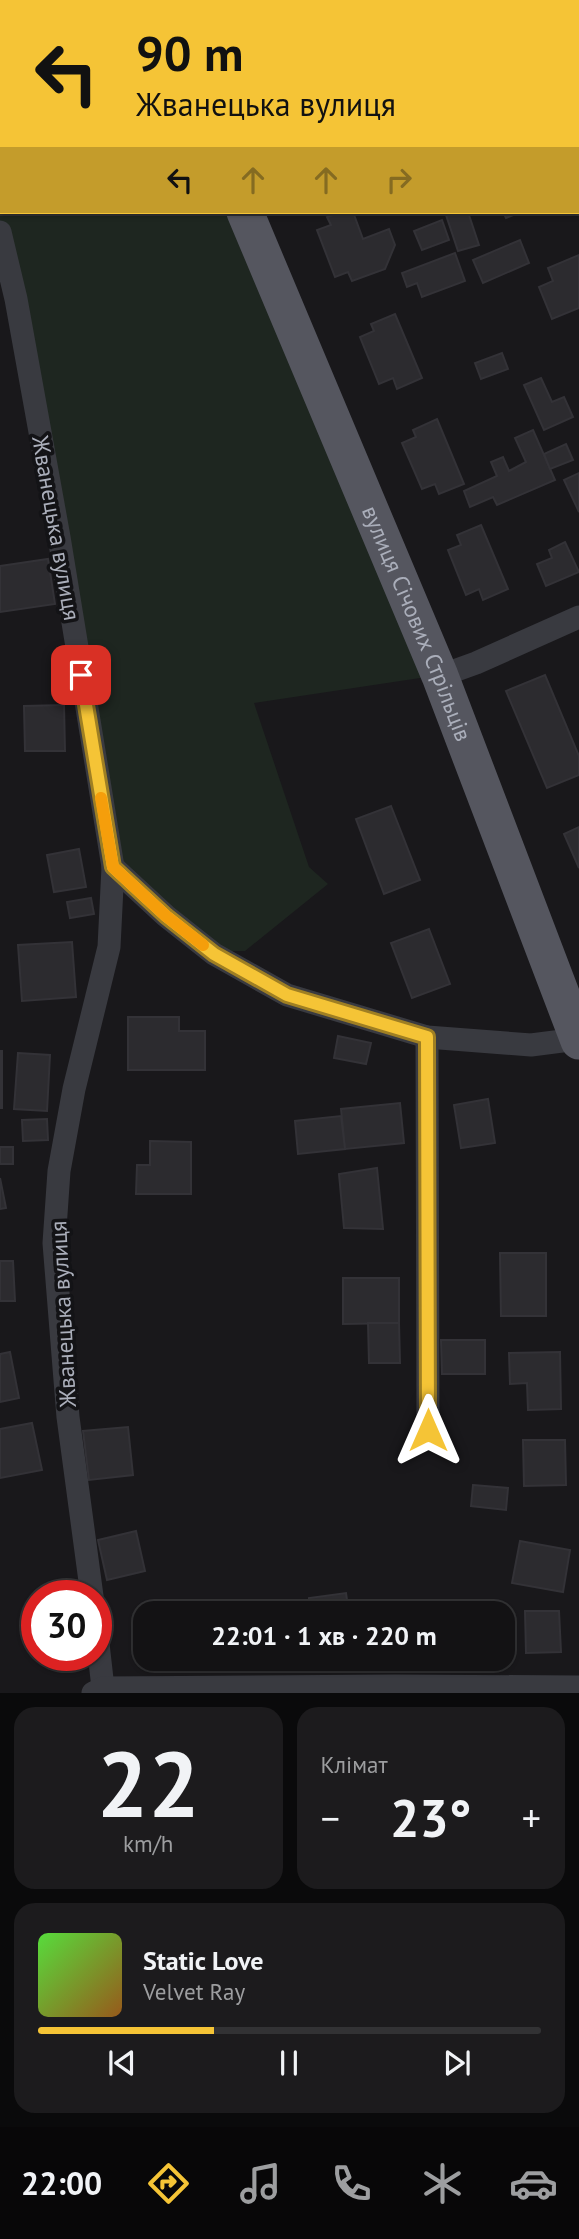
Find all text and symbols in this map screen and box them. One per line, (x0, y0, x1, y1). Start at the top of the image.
text: 90 m (136, 21, 243, 85)
icon: left (21, 28, 112, 119)
text: Жванецька вулиця (136, 83, 396, 125)
icon: left (161, 161, 199, 199)
icon: ahead (234, 161, 272, 199)
icon: ahead (307, 161, 345, 199)
icon: right (380, 161, 418, 199)
street label: Жванецька вулиця (26, 432, 87, 622)
street label: вулиця Січових Стрільців (356, 501, 478, 745)
pin (51, 645, 111, 705)
icon: arrive (62, 656, 100, 694)
street label: Жванецька вулиця (43, 1220, 82, 1409)
position arrow (391, 1393, 465, 1467)
speed limit sign: 30 (21, 1580, 112, 1671)
text: 22:01 · 1 хв · 220 m (211, 1619, 437, 1652)
text: 22 (97, 1724, 200, 1842)
text: Клімат (321, 1750, 388, 1779)
text: 23° (390, 1784, 472, 1851)
text: − (321, 1793, 340, 1842)
text: + (522, 1793, 541, 1842)
text: km/h (123, 1829, 173, 1858)
text: Static Love (143, 1944, 264, 1977)
text: Velvet Ray (143, 1977, 245, 2006)
icon: previous (103, 2044, 141, 2082)
icon: pause (270, 2044, 308, 2082)
icon: next (438, 2044, 476, 2082)
icon: directions (144, 2159, 193, 2208)
icon: music (236, 2159, 285, 2208)
icon: phone (327, 2159, 376, 2208)
icon: climate (418, 2159, 467, 2208)
icon: car (509, 2159, 558, 2208)
text: 22:00 (21, 2162, 102, 2204)

